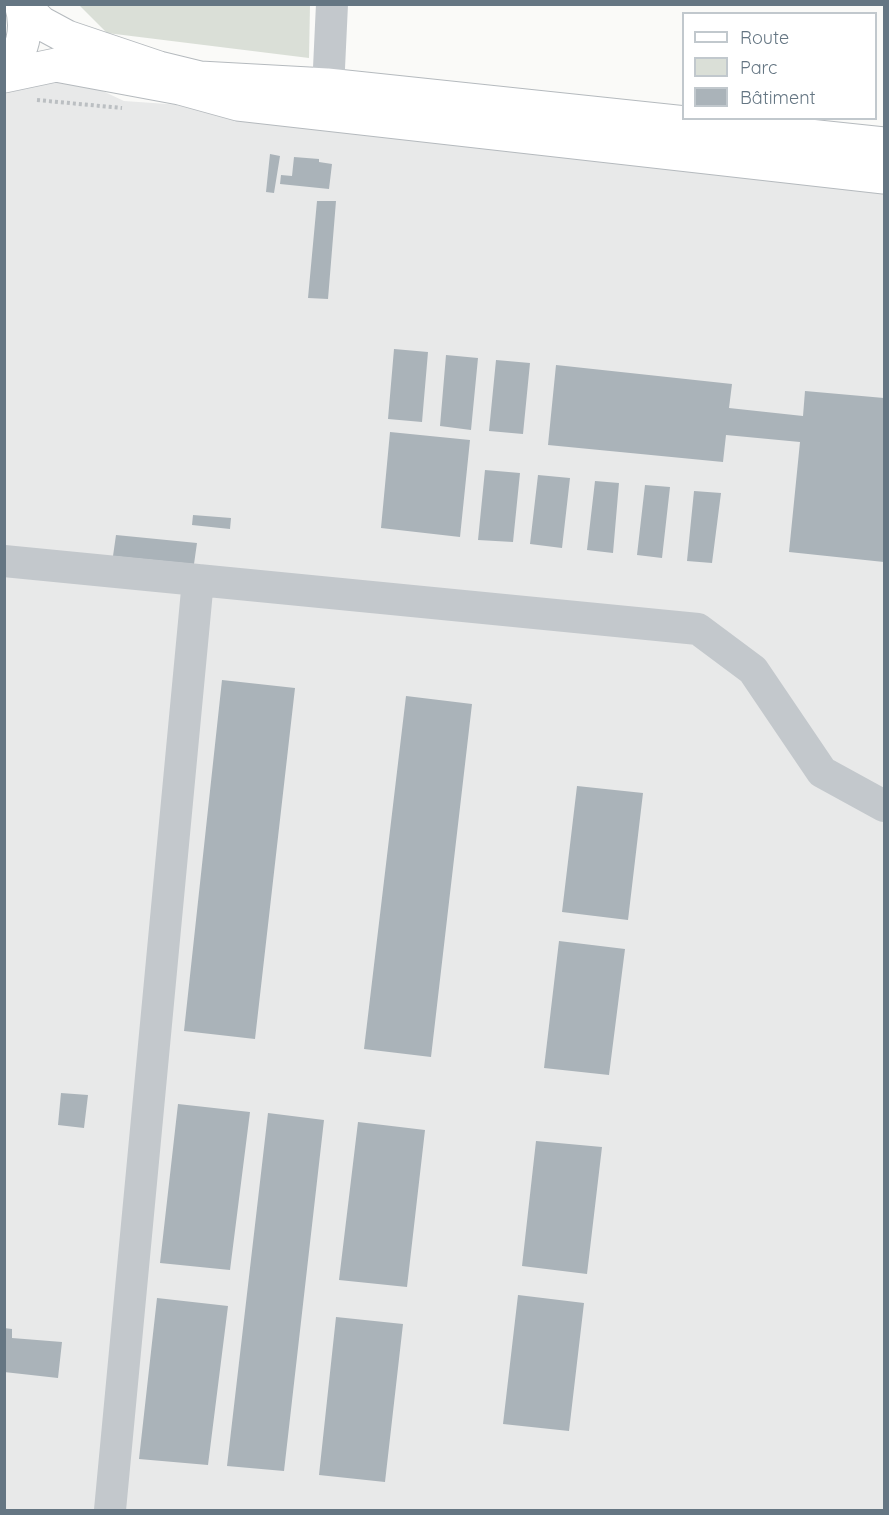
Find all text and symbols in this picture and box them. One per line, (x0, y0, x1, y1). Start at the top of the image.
legend (682, 12, 877, 120)
text: Route (740, 26, 789, 49)
text: Parc (740, 56, 777, 79)
text: Bâtiment (740, 86, 816, 109)

